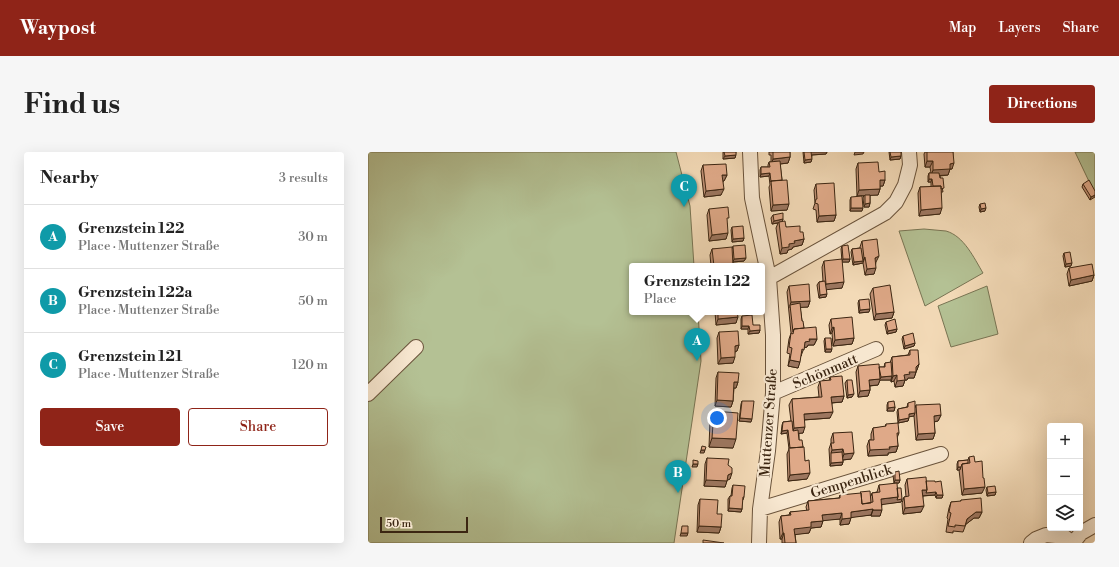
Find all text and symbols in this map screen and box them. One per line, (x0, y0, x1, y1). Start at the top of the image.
text: Waypost (20, 16, 96, 40)
text: Map (949, 19, 976, 37)
text: Layers (998, 19, 1041, 37)
text: Share (1063, 19, 1099, 37)
button: Directions (989, 85, 1095, 123)
text: Find us (24, 87, 120, 122)
text: Nearby (40, 167, 99, 189)
text: 3 results (279, 170, 328, 186)
pin: C (671, 174, 697, 207)
text: Grenzstein 122 (78, 219, 184, 238)
text: A (48, 229, 58, 245)
text: 30 m (298, 229, 328, 245)
text: Place · Muttenzer Straße (78, 238, 219, 254)
popup (629, 263, 765, 315)
text: Grenzstein 122 (644, 272, 750, 291)
text: Grenzstein 122a (78, 283, 192, 302)
text: Place (644, 291, 676, 307)
text: B (48, 293, 58, 309)
text: 50 m (298, 293, 328, 309)
text: Place · Muttenzer Straße (78, 302, 219, 318)
pin: A (684, 328, 710, 361)
text: Grenzstein 121 (78, 347, 182, 366)
street label: Schönmatt (790, 350, 861, 394)
text: C (48, 357, 58, 373)
text: 120 m (292, 357, 328, 373)
text: Place · Muttenzer Straße (78, 366, 219, 382)
street label: Muttenzer Straße (756, 368, 782, 478)
button: Save (40, 408, 180, 446)
button: Share (188, 408, 328, 446)
your location (707, 408, 727, 428)
map controls (1047, 423, 1083, 531)
button: + (1047, 423, 1083, 459)
button: − (1047, 459, 1083, 495)
pin: B (665, 460, 691, 493)
street label: Gempenblick (808, 461, 895, 503)
button: layers (1047, 495, 1083, 531)
scale bar (380, 515, 468, 534)
text: 50 m (386, 517, 411, 531)

